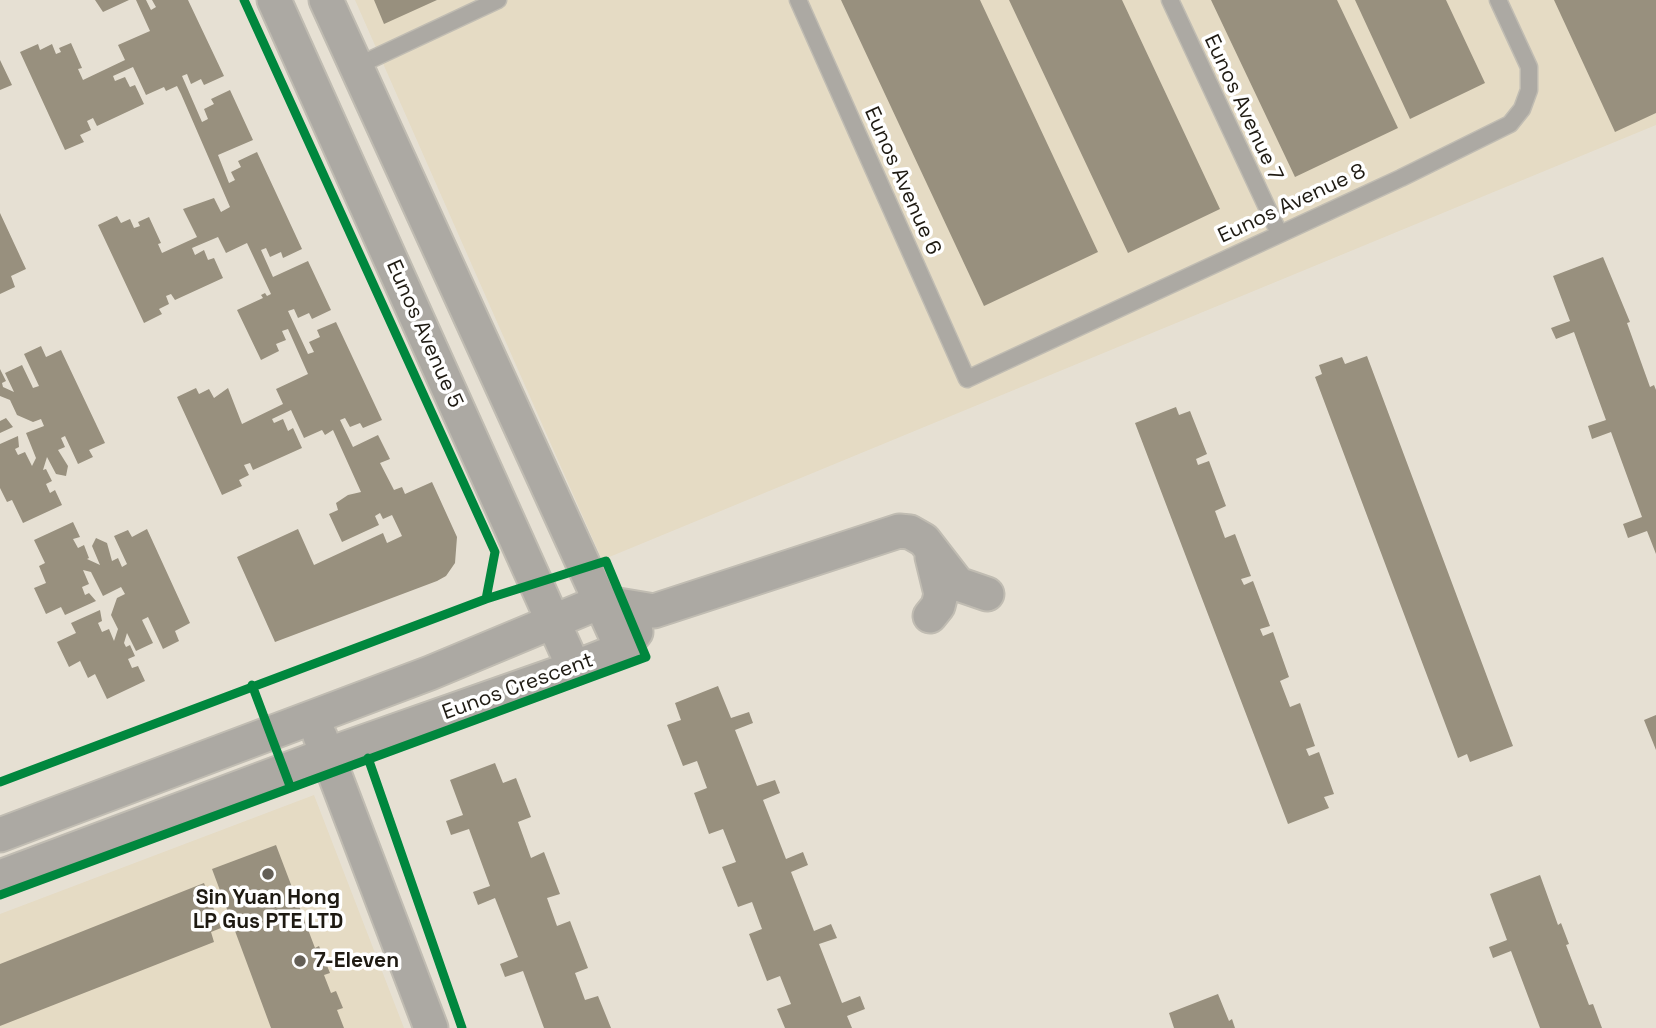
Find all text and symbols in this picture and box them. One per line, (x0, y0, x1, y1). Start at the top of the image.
street label: Eunos Avenue 7 (1198, 31, 1288, 185)
street label: Eunos Avenue 6 (858, 103, 946, 259)
street label: Eunos Avenue 8 (1214, 159, 1370, 249)
street label: Eunos Avenue 5 (380, 256, 468, 412)
street label: Eunos Crescent (439, 648, 597, 726)
marker: Sin Yuan Hong LP Gus PTE LTD (260, 866, 276, 882)
place label: Sin Yuan Hong LP Gus PTE LTD (193, 885, 343, 935)
place label: 7-Eleven (314, 948, 399, 974)
marker: 7-Eleven (292, 953, 308, 969)

